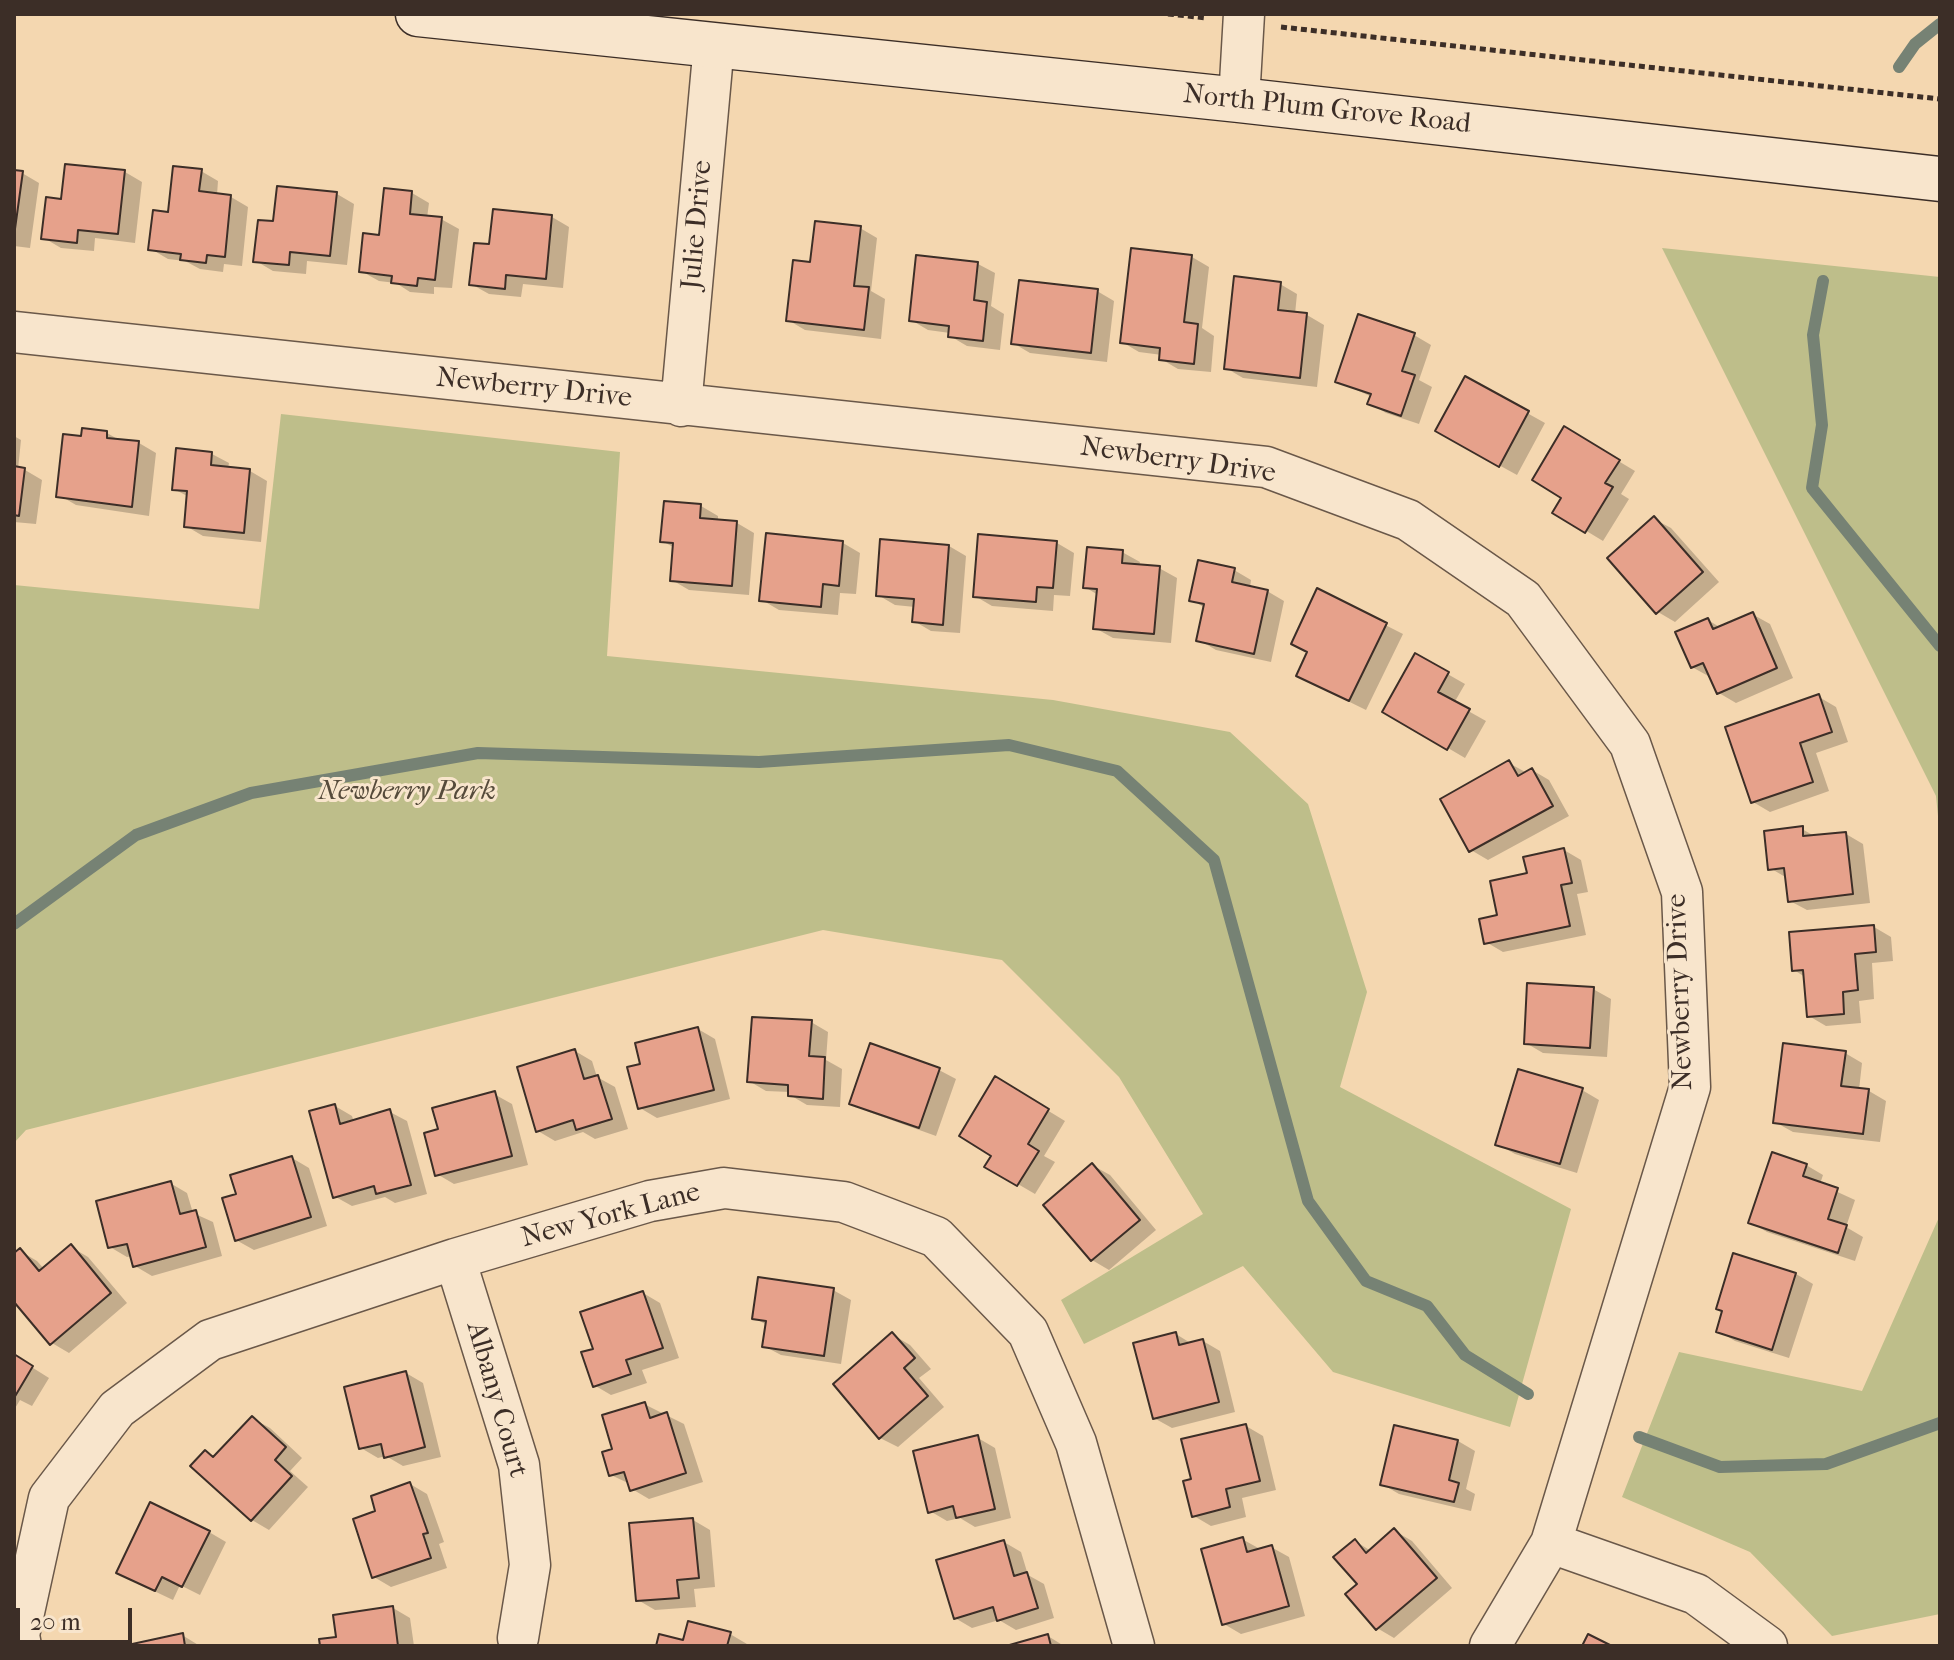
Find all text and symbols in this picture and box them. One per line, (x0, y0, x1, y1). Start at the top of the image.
street label: North Plum Grove Road (1182, 78, 1472, 142)
street label: Julie Drive (676, 159, 720, 291)
street label: Newberry Drive (434, 362, 634, 416)
street label: Newberry Drive (1078, 431, 1278, 491)
park label: Newberry Park (318, 775, 496, 809)
street label: Newberry Drive (1661, 893, 1701, 1091)
street label: New York Lane (518, 1176, 704, 1256)
street label: Albany Court (458, 1318, 534, 1482)
scale bar (20, 1592, 136, 1642)
text: 20 m (30, 1608, 81, 1636)

